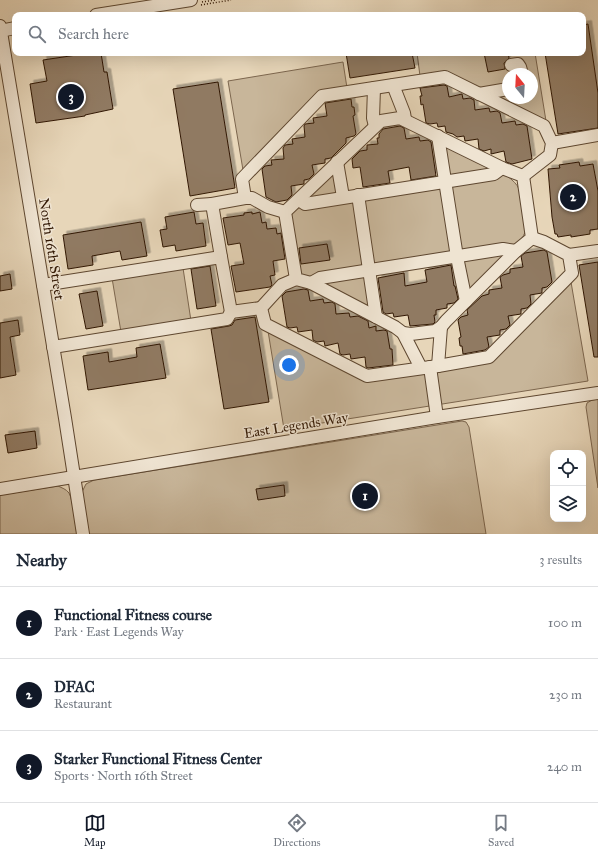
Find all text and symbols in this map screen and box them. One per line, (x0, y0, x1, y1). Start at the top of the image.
search box (12, 12, 586, 56)
icon: search (26, 23, 48, 45)
text: Search here (58, 25, 129, 43)
north arrow (502, 68, 538, 104)
pin: 3 (58, 82, 84, 112)
pin: 2 (560, 182, 586, 212)
street label: North 16th Street (35, 197, 68, 301)
your location (279, 355, 299, 375)
street label: East Legends Way (243, 409, 350, 442)
map controls (550, 450, 586, 522)
button: locate (550, 450, 586, 486)
pin: 1 (352, 481, 378, 511)
button: layers (550, 486, 586, 522)
text: Nearby (16, 550, 67, 571)
text: 3 results (539, 552, 582, 568)
text: Functional Fitness course (54, 606, 212, 624)
text: 1 (26, 615, 32, 631)
text: 100 m (548, 615, 582, 631)
text: Park · East Legends Way (54, 624, 184, 640)
text: DFAC (54, 678, 95, 696)
text: 2 (26, 687, 32, 703)
text: 230 m (549, 687, 582, 703)
text: Restaurant (54, 696, 112, 712)
text: Starker Functional Fitness Center (54, 750, 262, 768)
text: 3 (26, 759, 32, 775)
text: 240 m (547, 759, 582, 775)
text: Sports · North 16th Street (54, 768, 193, 784)
tab: Map (84, 812, 106, 849)
tab: Directions (273, 812, 321, 849)
tab: Saved (488, 812, 514, 849)

